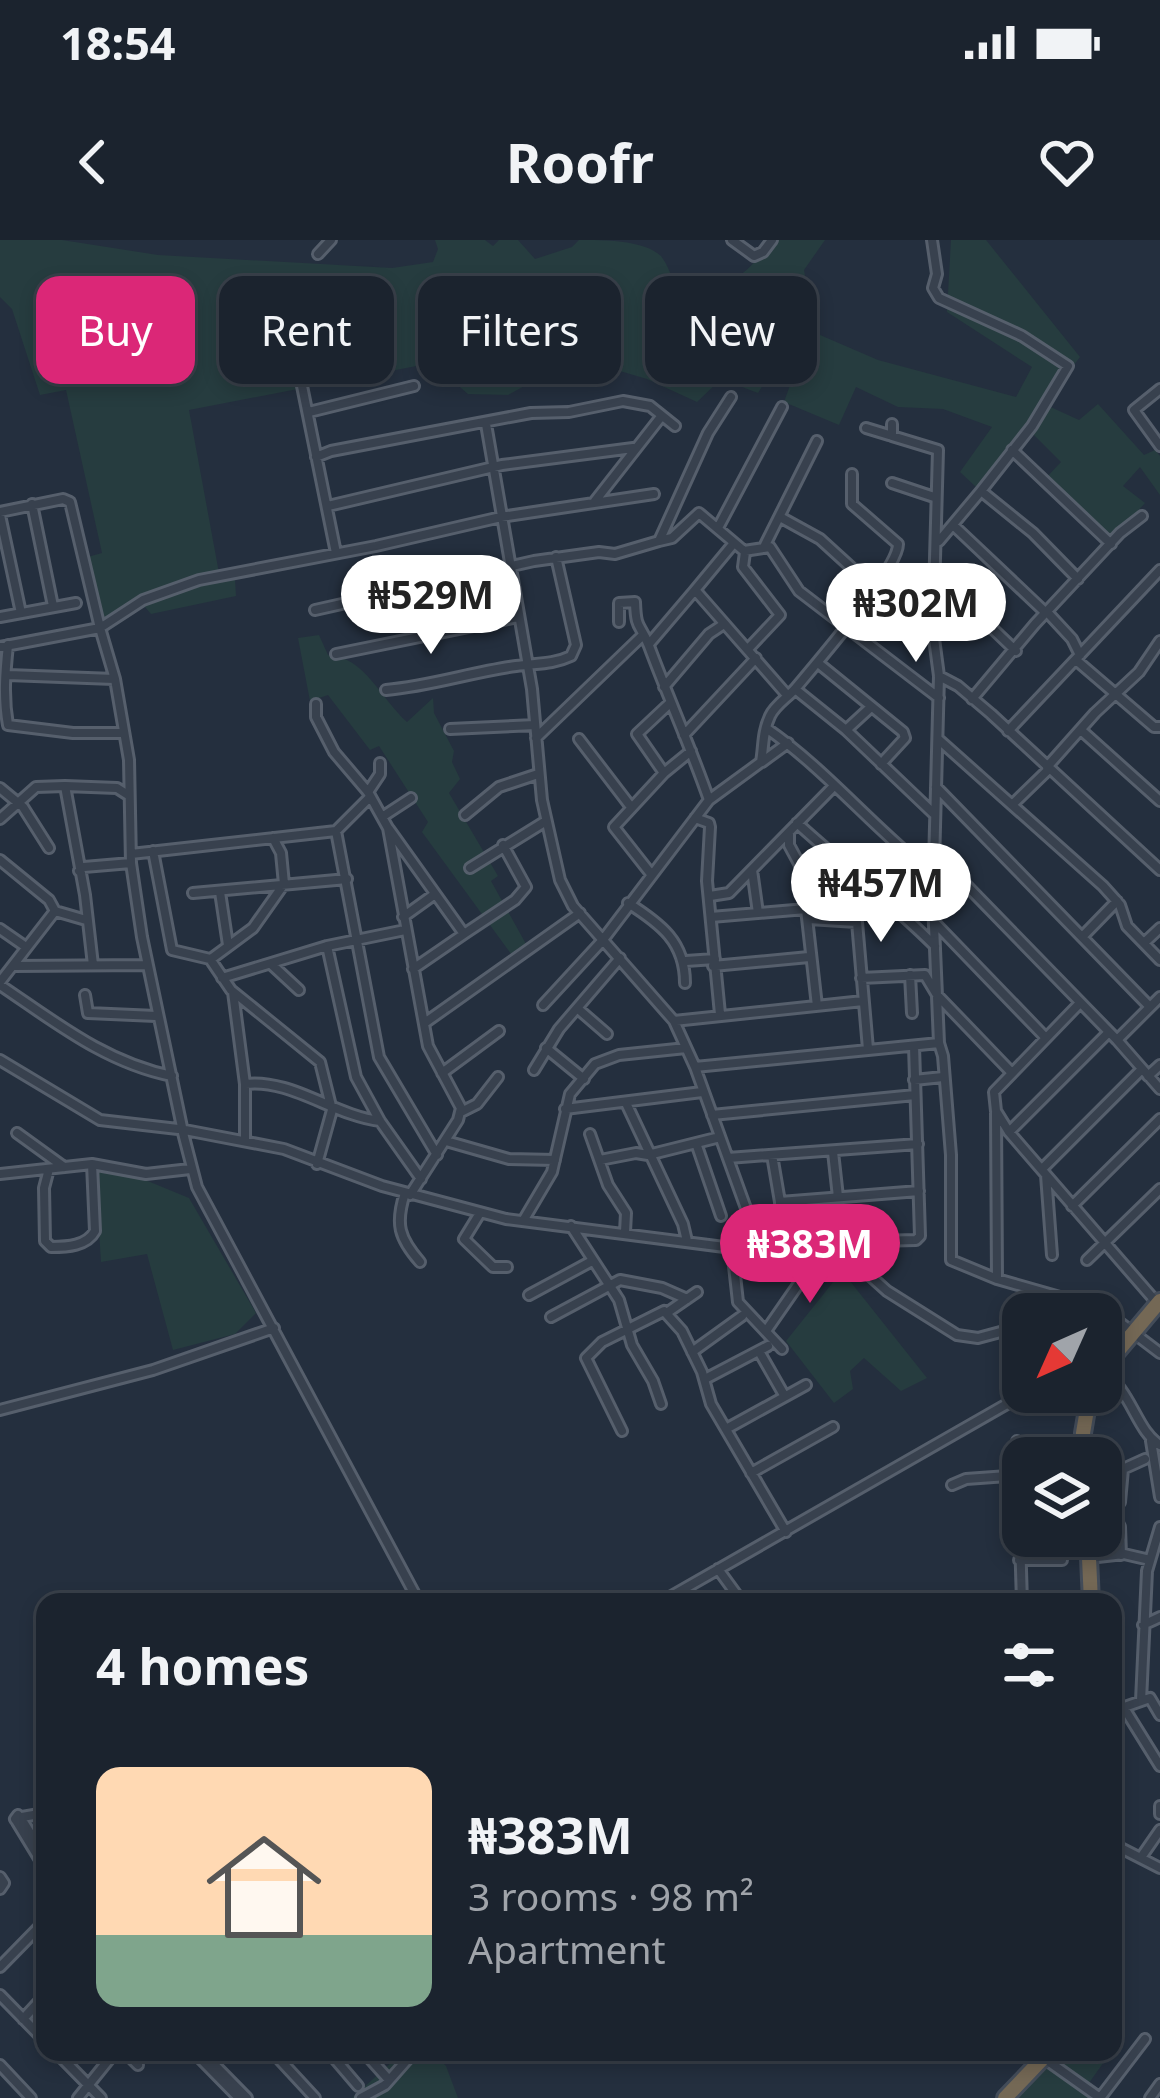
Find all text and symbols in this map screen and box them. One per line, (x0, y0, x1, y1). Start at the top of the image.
text: 18:54 (60, 12, 176, 73)
text: Roofr (506, 125, 654, 199)
icon: back (60, 129, 126, 195)
icon: heart (1034, 129, 1100, 195)
chip: Buy (36, 276, 195, 384)
chip: Rent (219, 276, 394, 384)
chip: Filters (418, 276, 621, 384)
chip: New (645, 276, 817, 384)
pin: ₦529M (347, 555, 515, 657)
pin: ₦302M (832, 563, 1000, 665)
text: ₦529M (368, 567, 494, 620)
text: ₦302M (853, 575, 979, 628)
pin: ₦457M (797, 843, 965, 945)
text: ₦457M (818, 855, 944, 908)
pin: ₦383M (726, 1204, 894, 1306)
text: ₦383M (747, 1216, 873, 1269)
north arrow (1002, 1293, 1122, 1413)
map controls (1002, 1293, 1122, 1557)
button: layers (1002, 1437, 1122, 1557)
text: 4 homes (96, 1630, 309, 1700)
icon: filters (996, 1632, 1062, 1698)
text: ₦383M (468, 1799, 633, 1869)
icon: home (192, 1815, 336, 1959)
text: 3 rooms · 98 m² (468, 1869, 754, 1922)
text: Apartment (468, 1922, 666, 1975)

